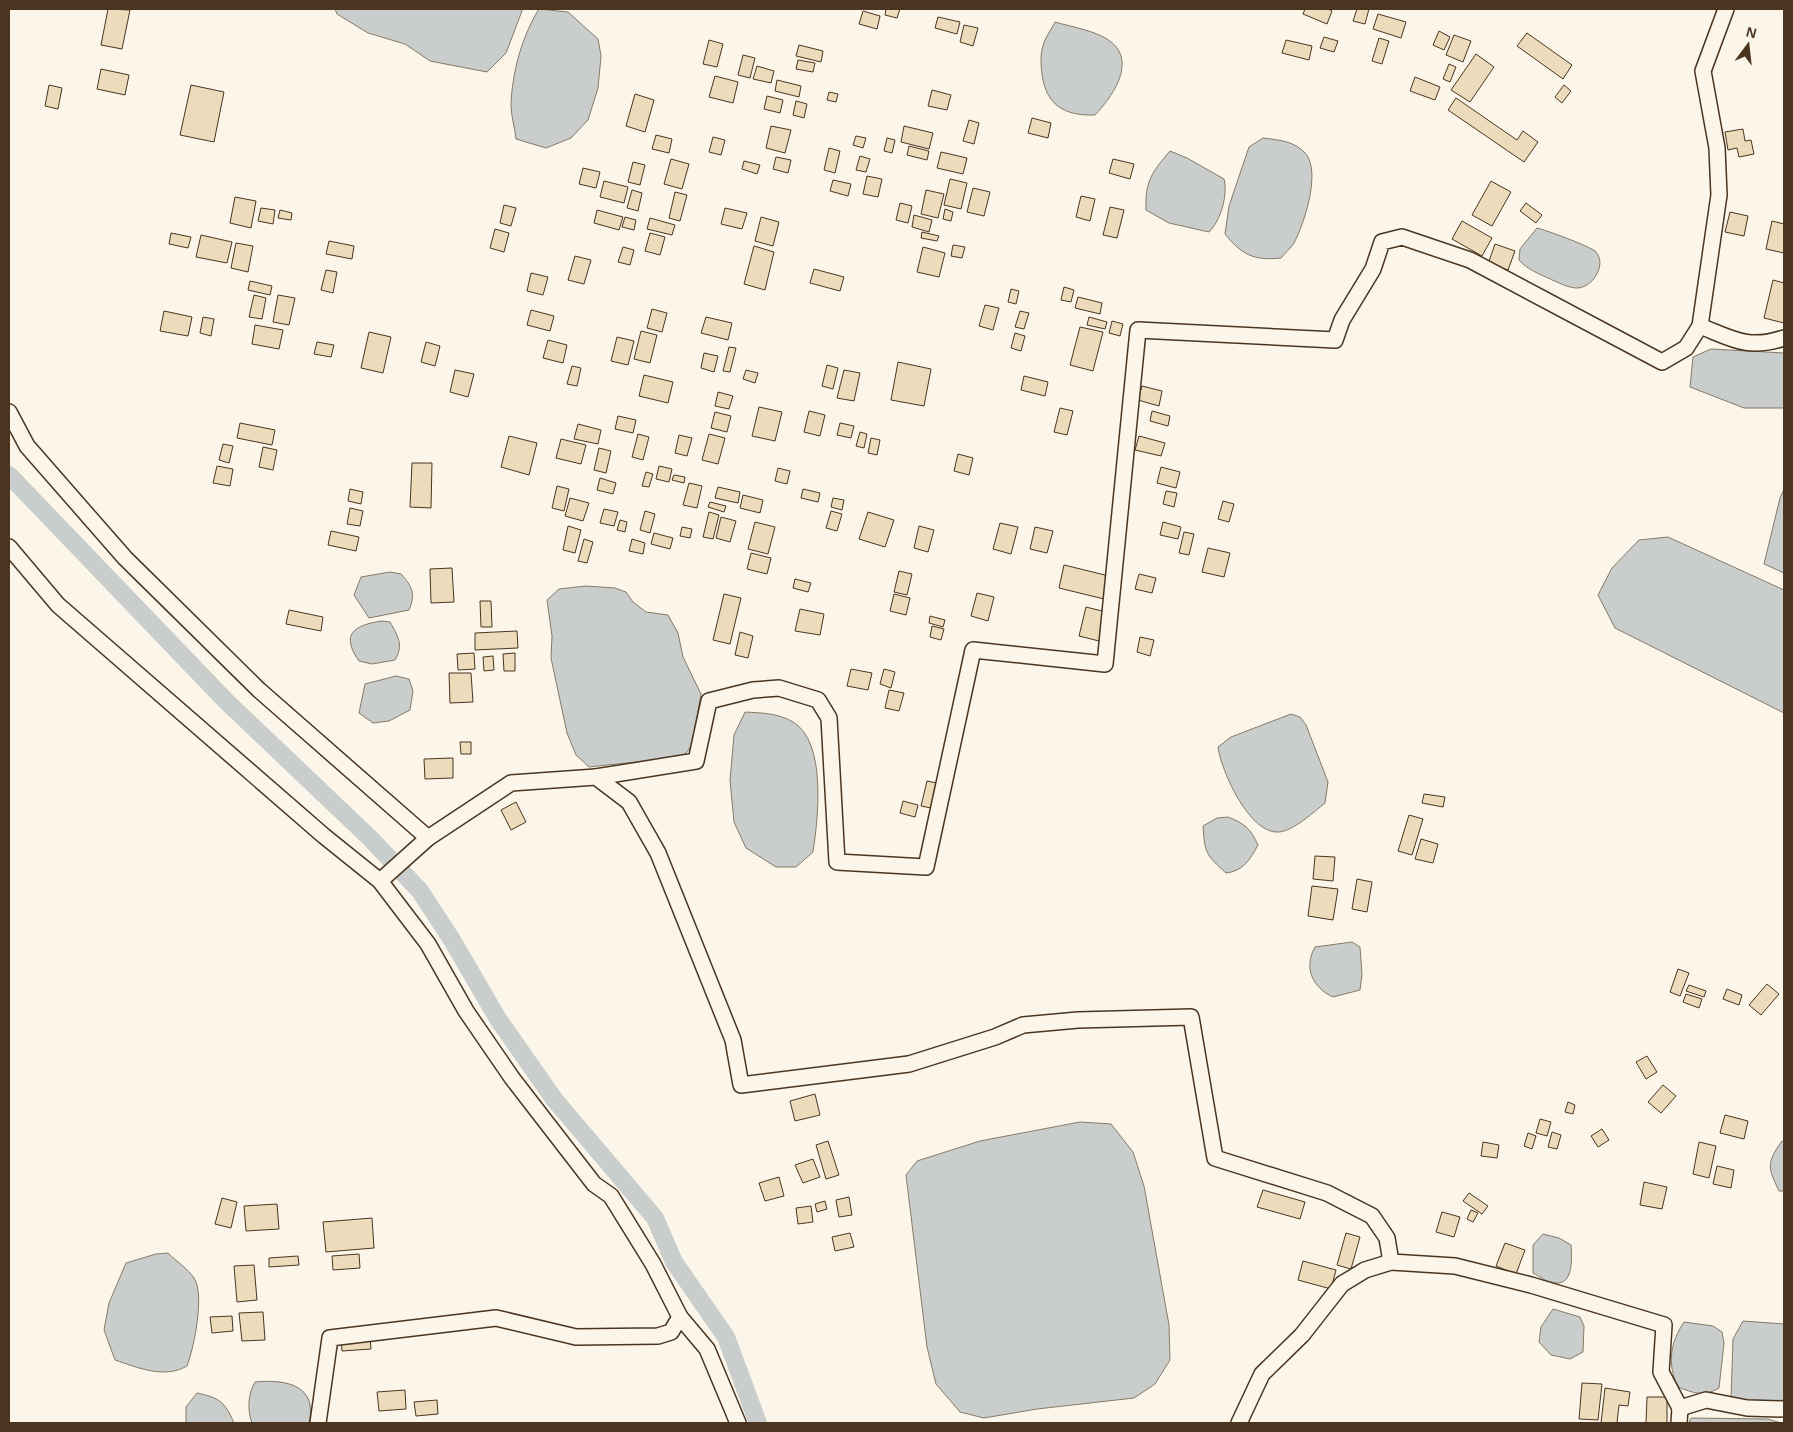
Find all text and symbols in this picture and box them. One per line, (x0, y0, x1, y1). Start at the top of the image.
north arrow (1723, 20, 1773, 70)
text: N (1744, 23, 1758, 41)

